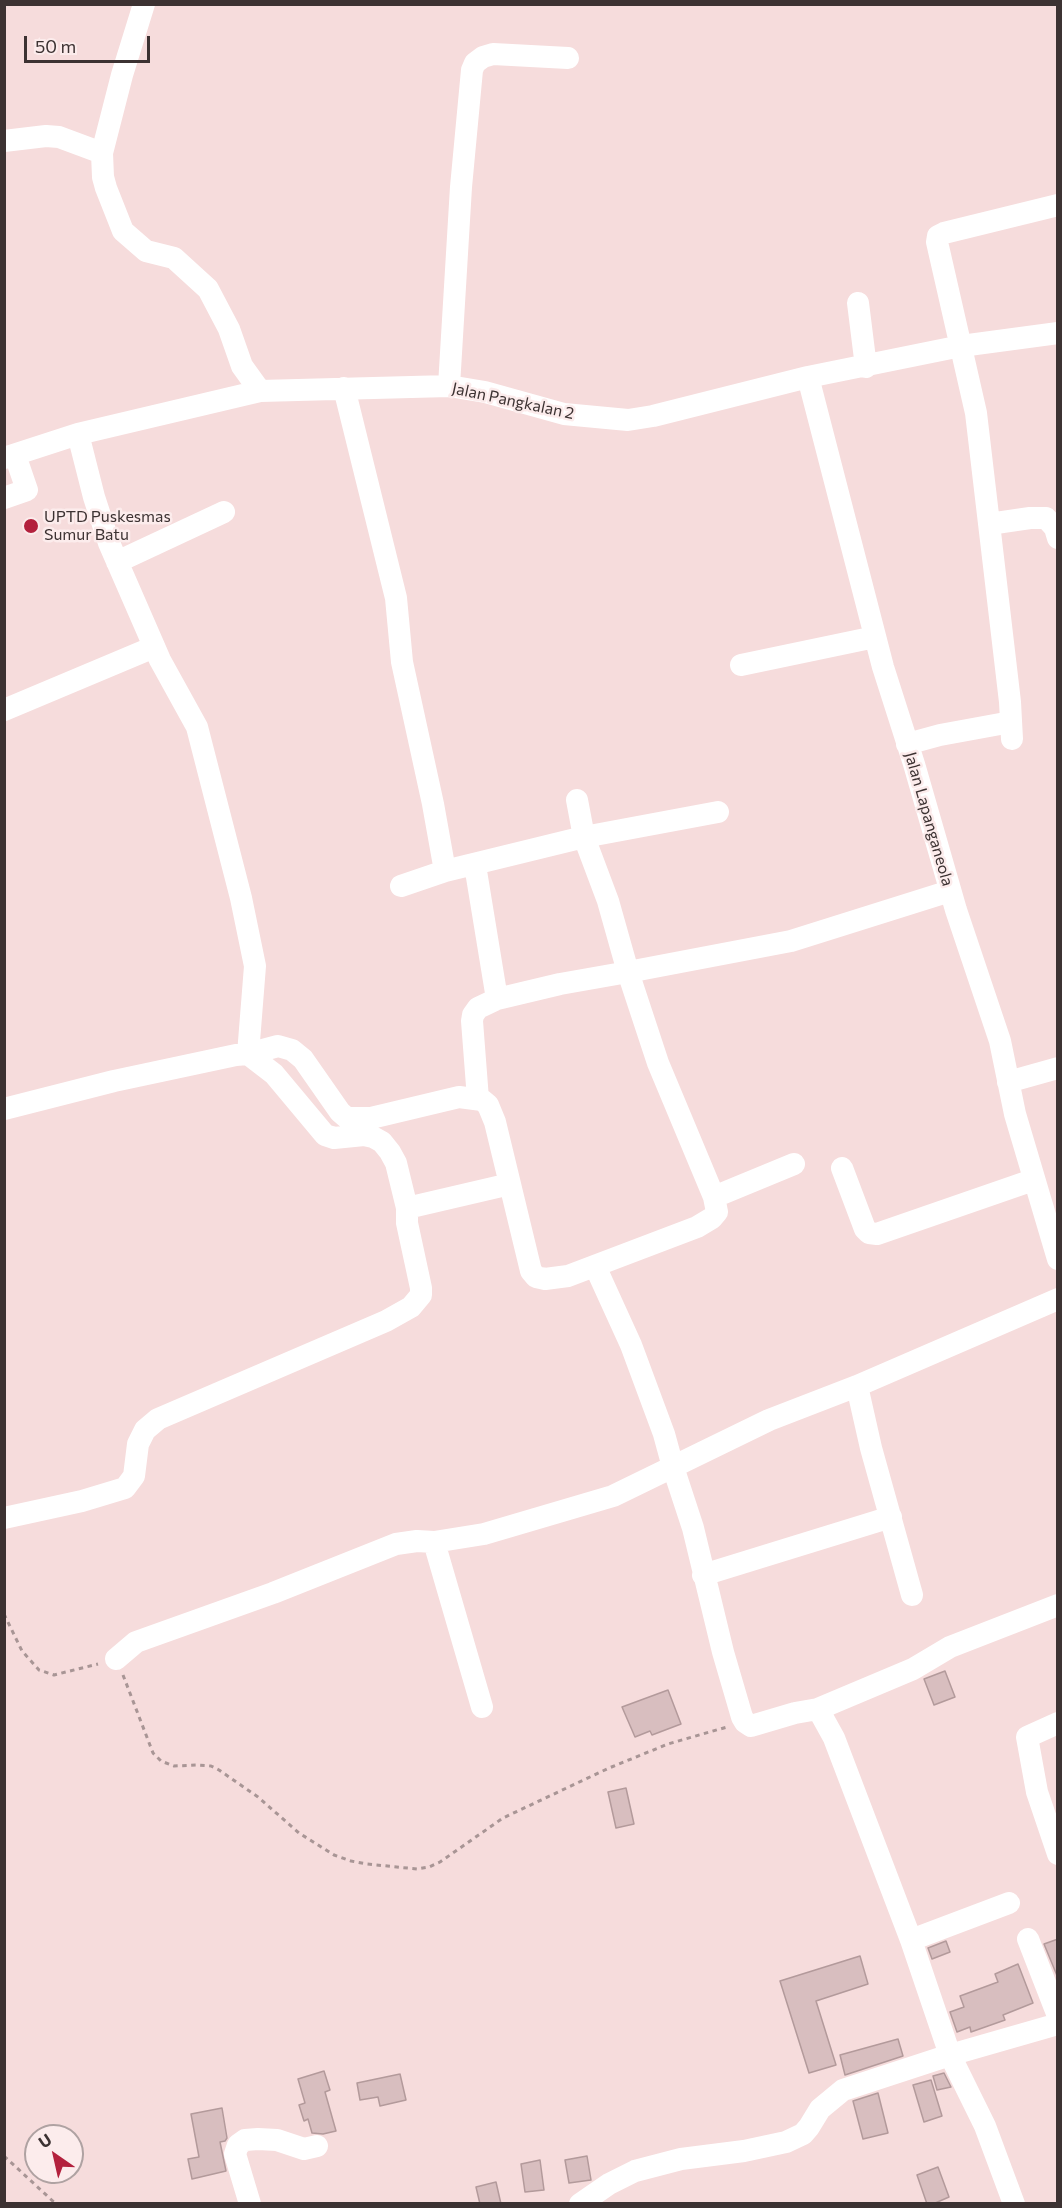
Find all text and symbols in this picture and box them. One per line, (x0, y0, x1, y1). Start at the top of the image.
scale bar (27, 24, 153, 62)
text: 50 m (35, 35, 76, 57)
street label: Jalan Pangkalan 2 (450, 379, 576, 423)
place label: UPTD Puskesmas Sumur Batu (44, 507, 171, 545)
marker: UPTD Puskesmas Sumur Batu (22, 517, 40, 535)
street label: Jalan Lapanganeola (901, 750, 957, 888)
north arrow (24, 2124, 84, 2184)
text: U (35, 2129, 55, 2151)

